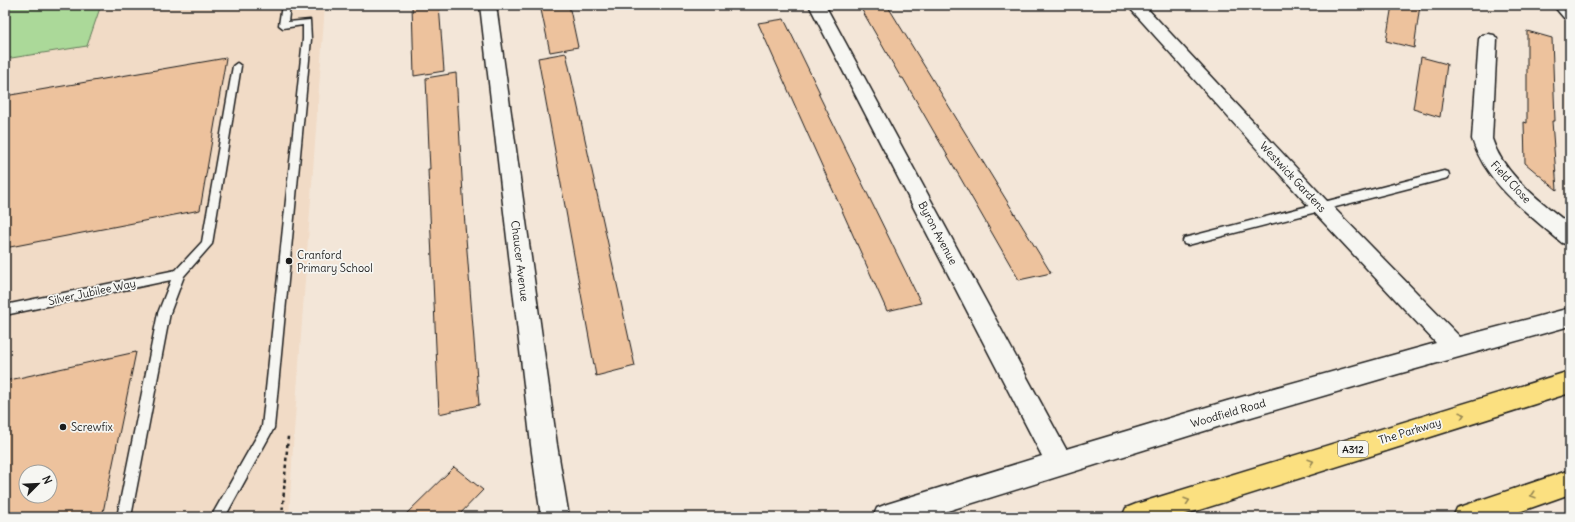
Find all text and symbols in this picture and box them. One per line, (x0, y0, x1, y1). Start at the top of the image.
street label: Westwick Gardens (1257, 139, 1329, 215)
street label: Field Close (1488, 158, 1534, 206)
street label: Byron Avenue (915, 199, 961, 267)
street label: Chaucer Avenue (508, 220, 532, 302)
place label: Cranford Primary School (297, 248, 373, 275)
marker: Cranford Primary School (284, 256, 294, 266)
street label: Silver Jubilee Way (47, 276, 137, 308)
street label: Woodfield Road (1189, 395, 1268, 430)
one-way arrow (1458, 411, 1465, 420)
street label: The Parkway (1377, 415, 1443, 447)
place label: Screwfix (71, 420, 114, 434)
marker: Screwfix (58, 422, 68, 432)
road number: A312 (1338, 441, 1368, 457)
one-way arrow (1307, 458, 1314, 467)
north arrow (18, 464, 58, 504)
text: N (39, 474, 55, 486)
one-way arrow (1530, 490, 1537, 499)
one-way arrow (1183, 497, 1190, 506)

